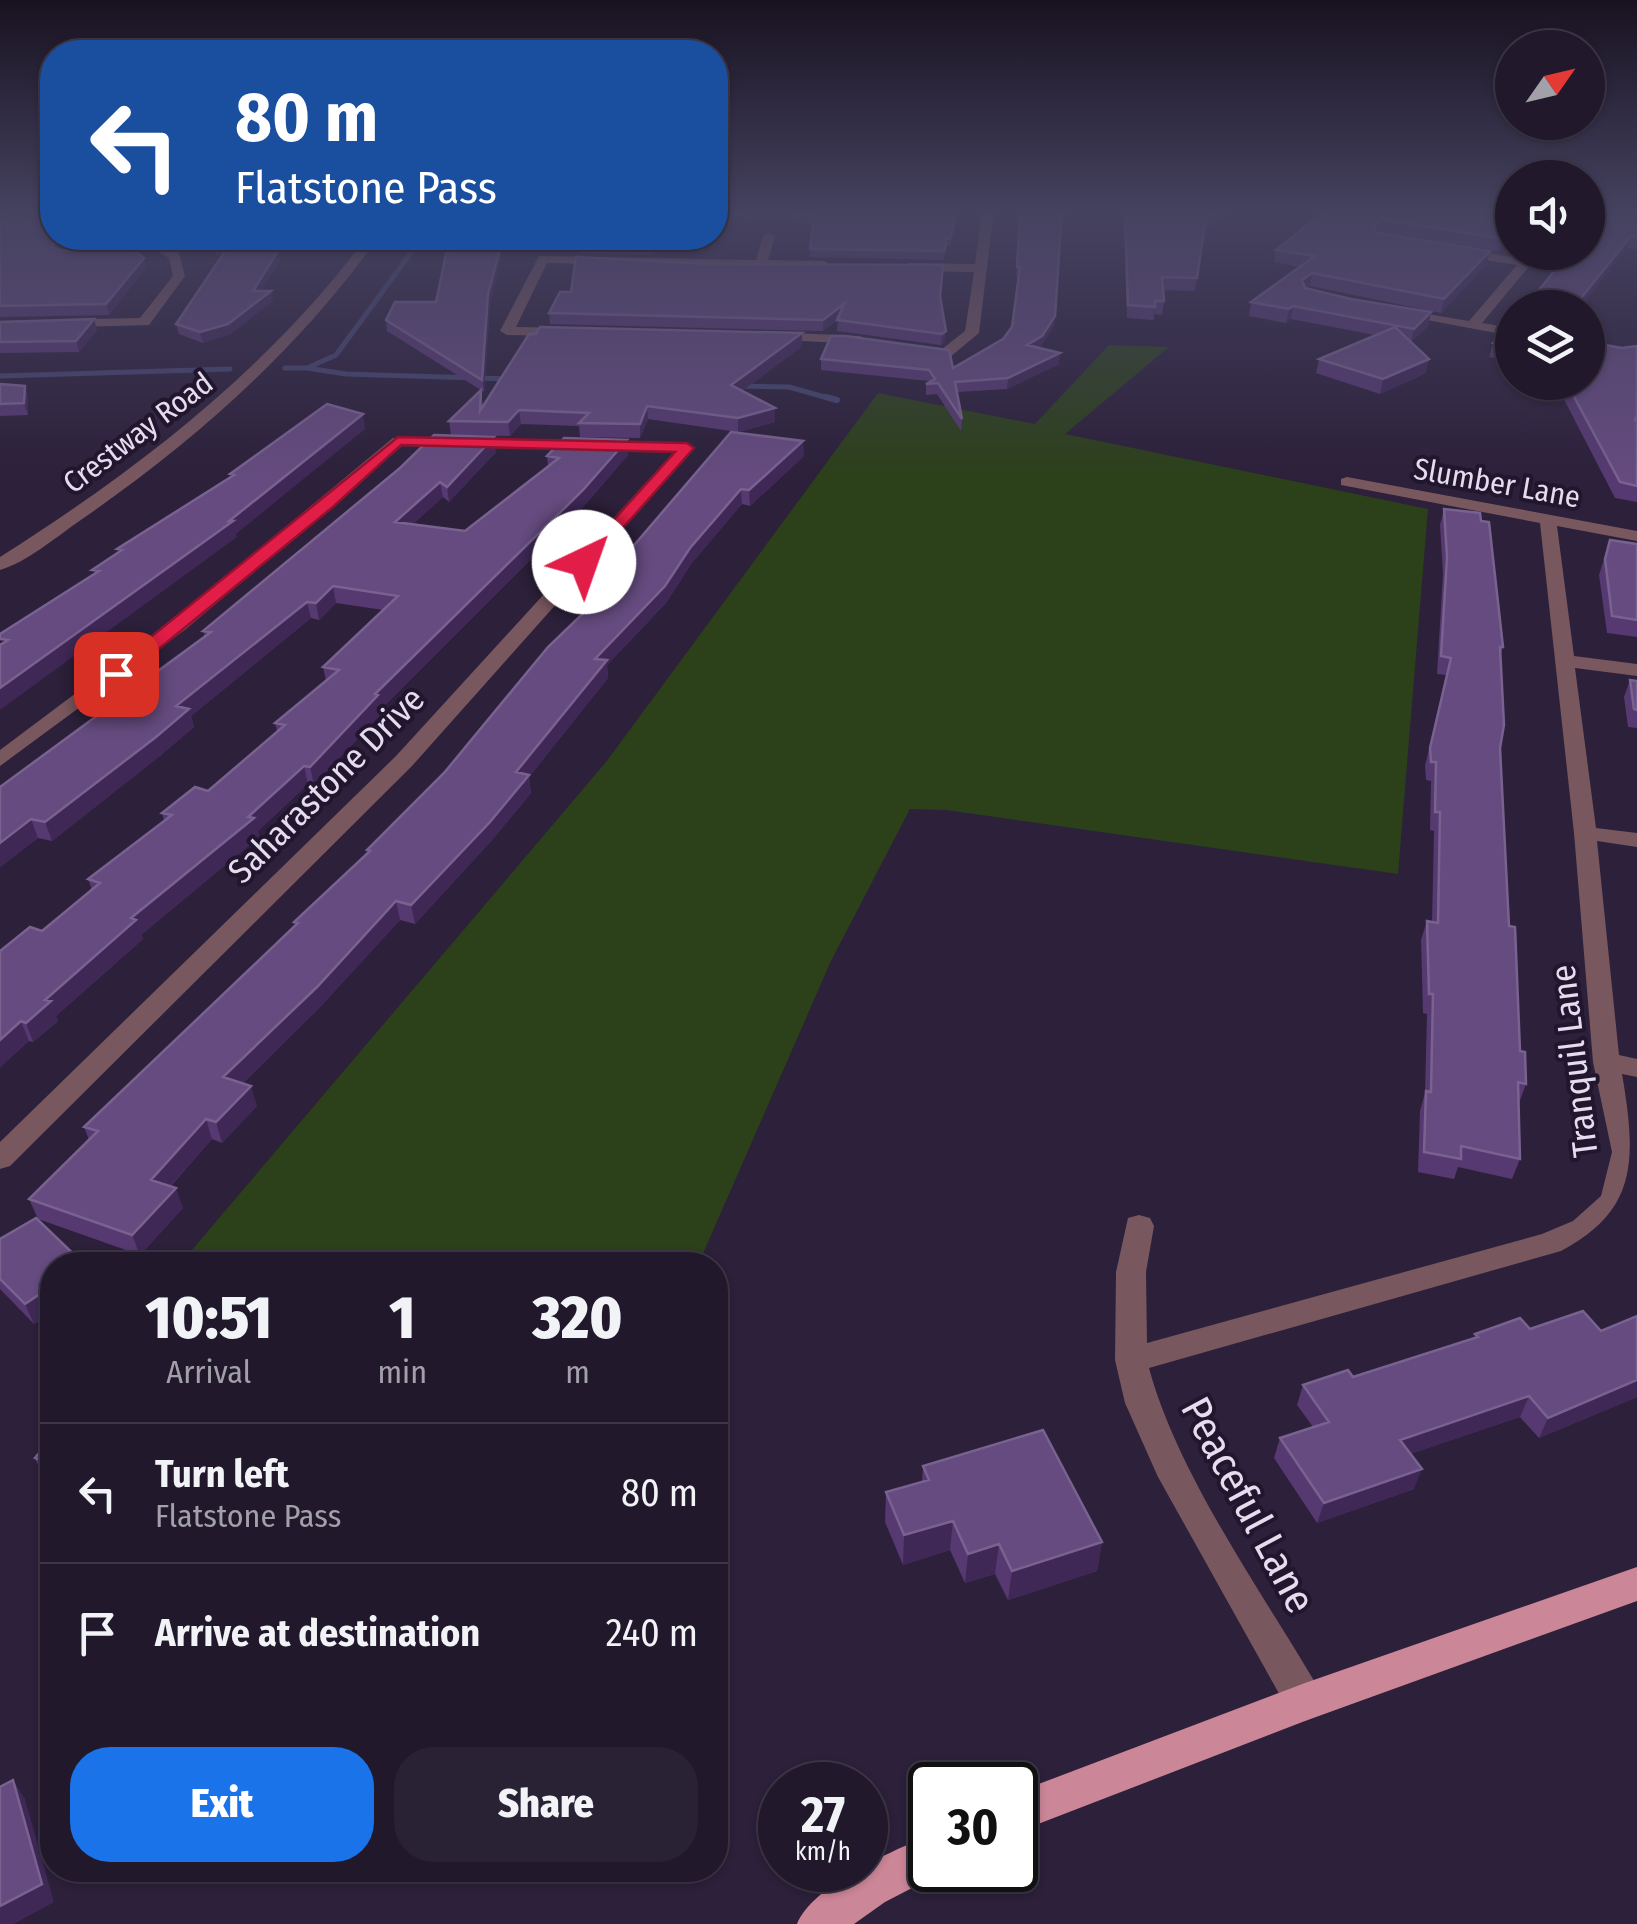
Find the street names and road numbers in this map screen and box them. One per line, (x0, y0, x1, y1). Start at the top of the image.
street label: Crestway Road (56, 365, 220, 501)
street label: Slumber Lane (1411, 451, 1583, 515)
street label: Saharastone Drive (219, 678, 433, 892)
street label: Tranquil Lane (1541, 962, 1607, 1160)
street label: Peaceful Lane (1170, 1389, 1326, 1621)

